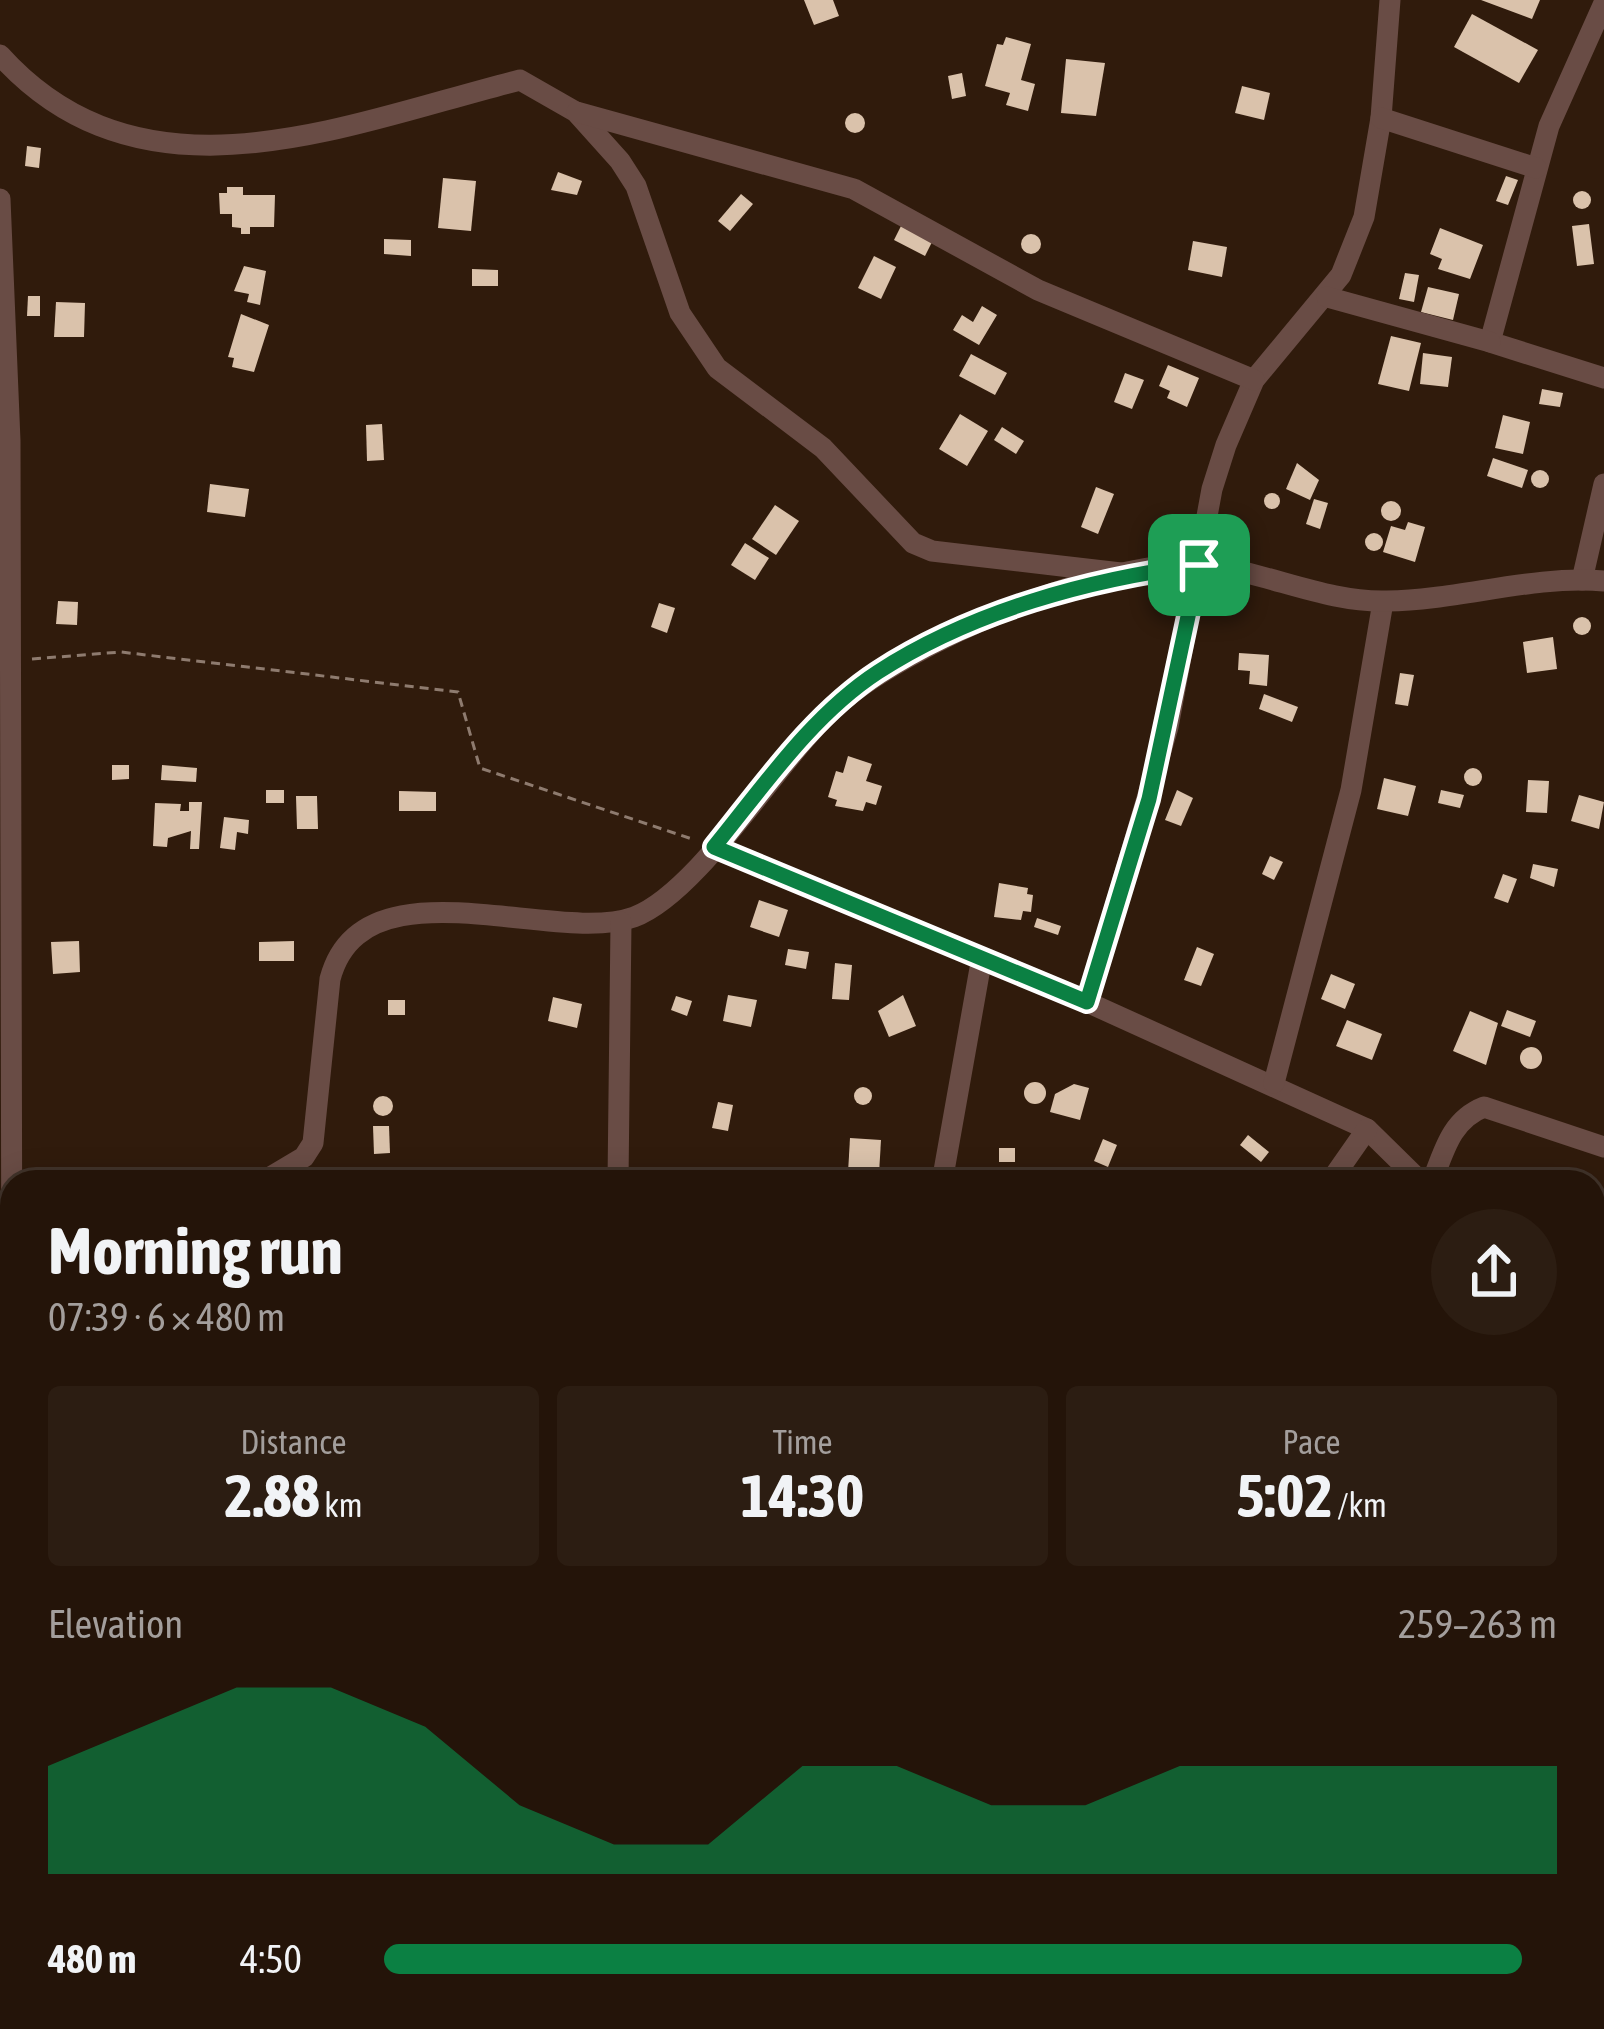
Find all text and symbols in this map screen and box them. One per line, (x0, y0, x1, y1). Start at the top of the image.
pin (1148, 514, 1250, 616)
icon: arrive (1166, 532, 1232, 598)
button: share (1431, 1209, 1557, 1335)
text: Morning run (48, 1212, 343, 1288)
text: 07:39 · 6 × 480 m (48, 1295, 285, 1339)
text: Distance (241, 1423, 346, 1461)
text: Time (772, 1423, 833, 1461)
text: Pace (1282, 1423, 1341, 1461)
text: 2.88 (224, 1461, 320, 1530)
text: 14:30 (741, 1461, 864, 1530)
text: 5:02 (1236, 1461, 1333, 1530)
text: km (320, 1486, 363, 1524)
text: /km (1333, 1486, 1387, 1524)
text: Elevation (48, 1602, 183, 1646)
text: 259–263 m (1398, 1602, 1557, 1646)
text: 480 m (48, 1937, 136, 1981)
text: 4:50 (240, 1937, 302, 1981)

